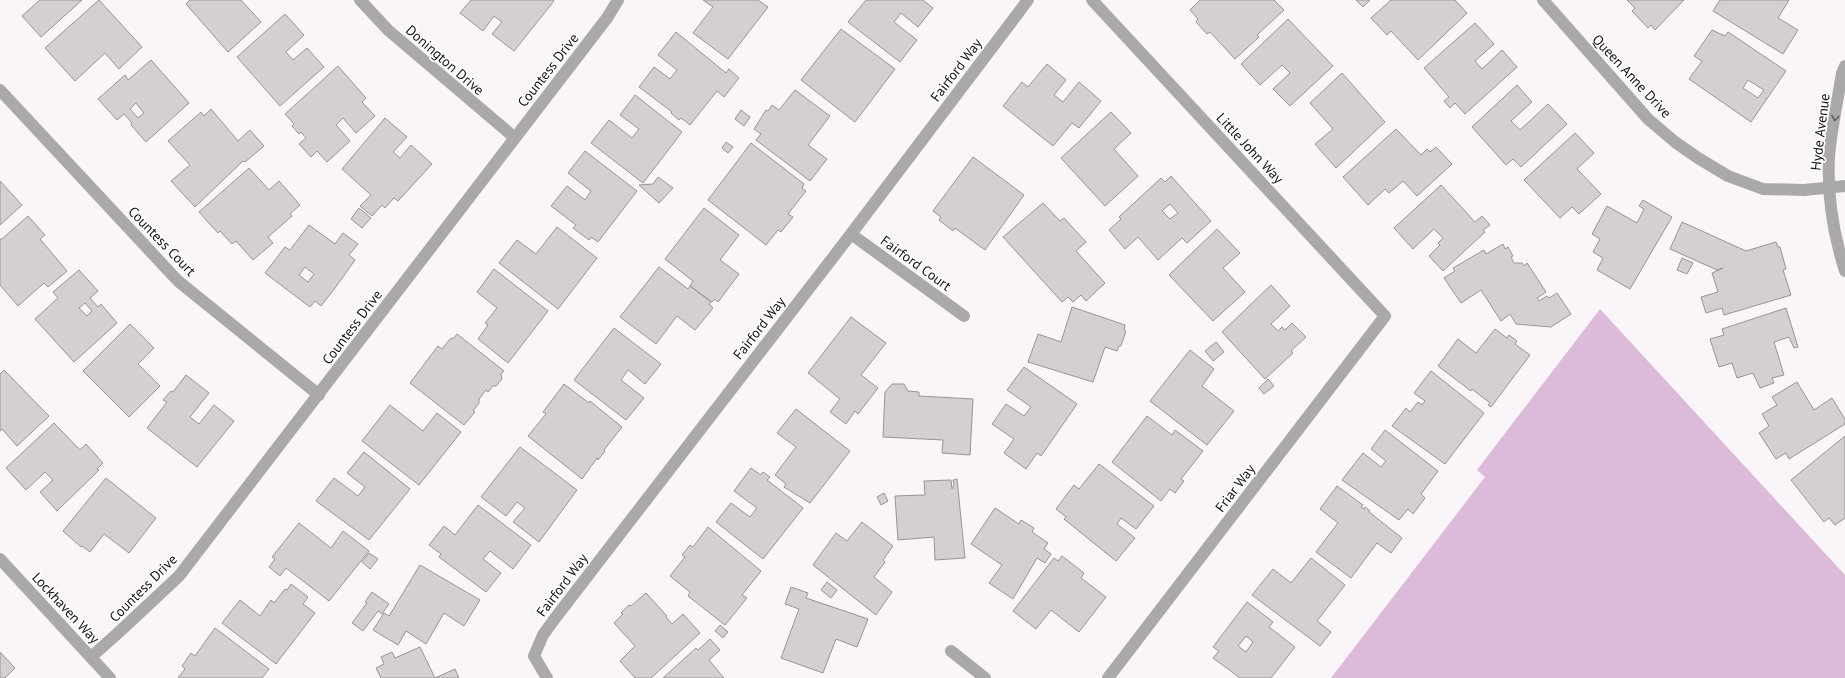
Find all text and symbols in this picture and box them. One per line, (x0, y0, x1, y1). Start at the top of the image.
street label: Donington Drive (402, 21, 488, 99)
street label: Countess Drive (514, 29, 582, 111)
street label: Queen Anne Drive (1589, 30, 1675, 122)
street label: Fairford Way (926, 34, 986, 105)
street label: Hyde Avenue (1806, 92, 1834, 172)
street label: Little John Way (1213, 109, 1288, 187)
one-way arrow (1831, 115, 1840, 121)
street label: Countess Court (124, 202, 200, 280)
street label: Fairford Court (877, 231, 955, 295)
street label: Countess Drive (318, 286, 386, 368)
street label: Fairford Way (729, 293, 789, 363)
street label: Friar Way (1211, 460, 1259, 516)
street label: Fairford Way (532, 549, 592, 620)
street label: Countess Drive (105, 550, 181, 626)
street label: Lockhaven Way (28, 569, 104, 648)

